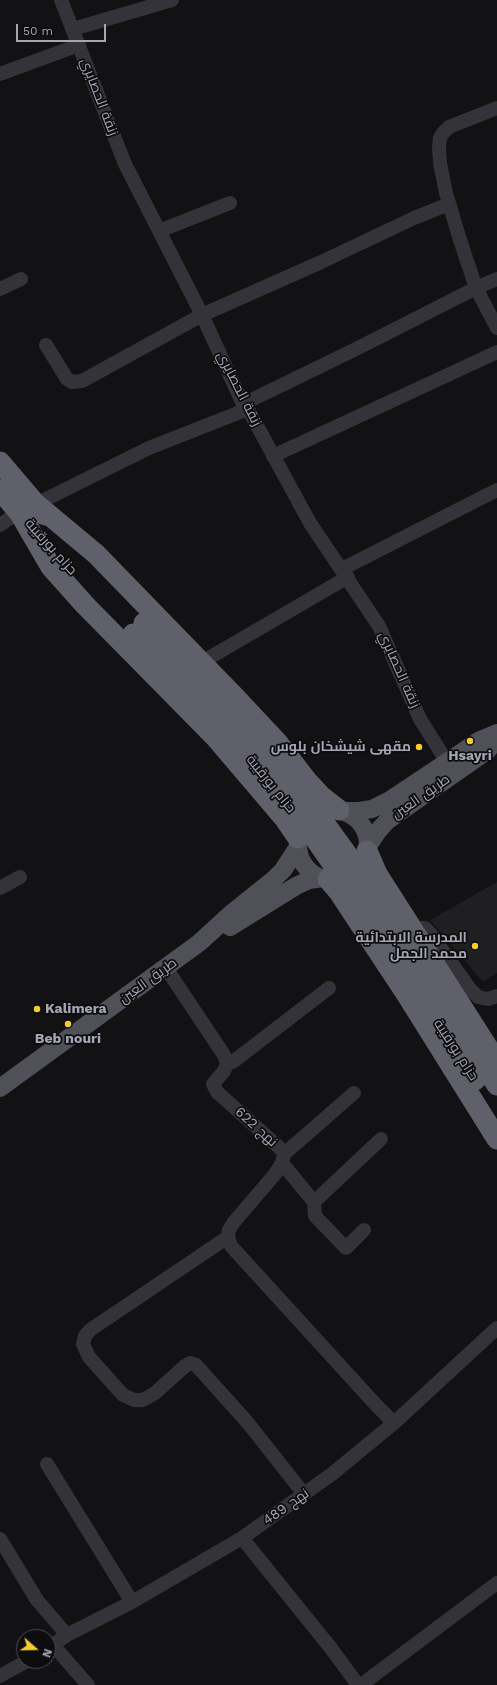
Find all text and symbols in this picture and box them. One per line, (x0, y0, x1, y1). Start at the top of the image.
scale bar (18, 16, 108, 42)
text: 50 m (23, 24, 53, 38)
street label: زنقة الحصايري (76, 56, 122, 138)
street label: زنقة الحصايري (213, 349, 265, 429)
street label: حزام بورقيبة (21, 516, 81, 578)
street label: زنقة الحصايري (375, 629, 423, 711)
marker: Hsayri (465, 736, 475, 746)
place label: مقهى شيشخان بلوس (271, 739, 411, 755)
marker: مقهى شيشخان بلوس (414, 742, 424, 752)
place label: Hsayri (448, 748, 492, 764)
street label: حزام بورقيبة (243, 752, 299, 816)
street label: طريق العين (389, 771, 453, 823)
place label: المدرسة الابتدائية محمد الجمل (356, 930, 467, 962)
marker: المدرسة الابتدائية محمد الجمل (470, 941, 480, 951)
street label: طريق العين (116, 954, 180, 1008)
place label: Kalimera (45, 1001, 107, 1017)
marker: Kalimera (32, 1004, 42, 1014)
street label: حزام بورقيبة (430, 1016, 482, 1084)
marker: Beb nouri (63, 1019, 73, 1029)
place label: Beb nouri (35, 1031, 101, 1047)
street label: نهج 622 (231, 1104, 281, 1150)
street label: نهج 489 (260, 1485, 312, 1529)
north arrow (16, 1629, 56, 1669)
text: N (39, 1647, 54, 1659)

